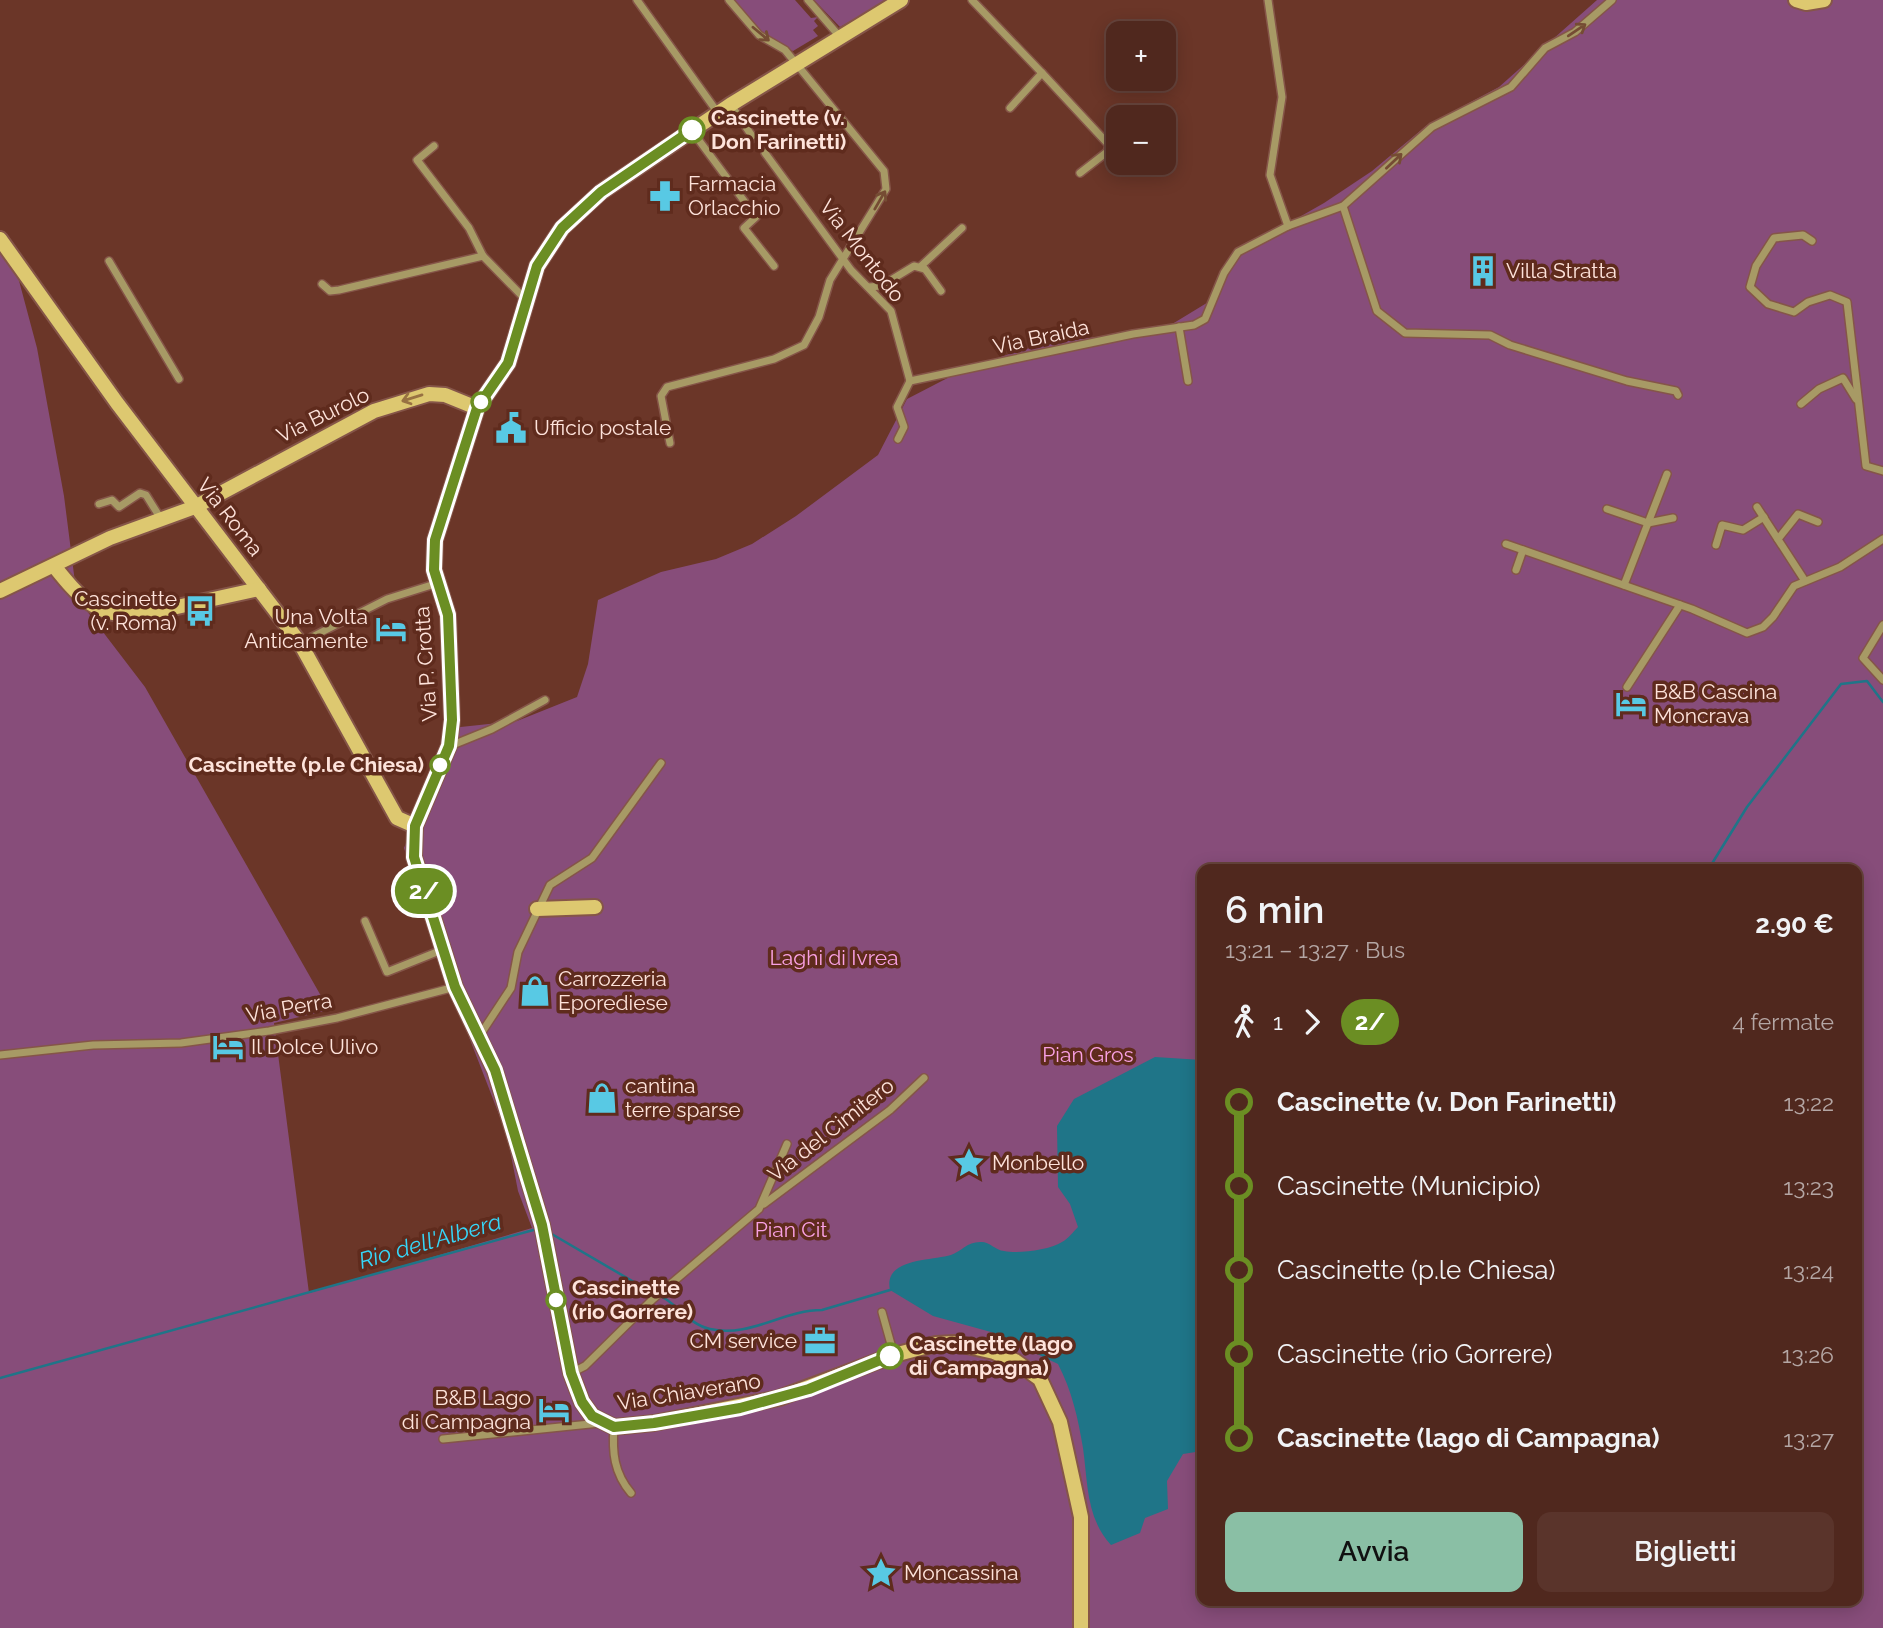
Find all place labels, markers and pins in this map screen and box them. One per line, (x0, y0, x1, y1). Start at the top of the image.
place label: Cascinette (v. Don Farinetti) (711, 105, 846, 154)
marker: Cascinette (v. Don Farinetti) (679, 117, 705, 143)
place label: Farmacia Orlacchio (688, 171, 781, 220)
pharmacy icon: Farmacia Orlacchio (648, 179, 682, 213)
building icon: Villa Stratta (1466, 254, 1500, 288)
place label: Villa Stratta (1506, 258, 1617, 283)
unlabelled marker (471, 392, 491, 412)
public building icon: Ufficio postale (494, 411, 528, 445)
place label: Ufficio postale (534, 415, 671, 440)
place label: Cascinette (v. Roma) (74, 586, 177, 635)
bus stop icon: Cascinette (v. Roma) (183, 594, 217, 628)
place label: Una Volta Anticamente (244, 604, 368, 653)
hotel icon: Una Volta Anticamente (374, 612, 408, 646)
place label: B&B Cascina Moncrava (1654, 679, 1777, 728)
hotel icon: B&B Cascina Moncrava (1614, 687, 1648, 721)
place label: Cascinette (p.le Chiesa) (188, 752, 424, 777)
marker: Cascinette (p.le Chiesa) (430, 755, 450, 775)
place label: Carrozzeria Eporediese (558, 966, 668, 1015)
shop icon: Carrozzeria Eporediese (518, 974, 552, 1008)
hotel icon: Il Dolce Ulivo (211, 1030, 245, 1064)
place label: Il Dolce Ulivo (251, 1034, 378, 1059)
place label: cantina terre sparse (625, 1073, 741, 1122)
shop icon: cantina terre sparse (585, 1081, 619, 1115)
place icon: Monbello (952, 1146, 986, 1180)
place label: Monbello (992, 1150, 1084, 1175)
place label: Cascinette (rio Gorrere) (572, 1275, 693, 1324)
marker: Cascinette (rio Gorrere) (546, 1290, 566, 1310)
office icon: CM service (803, 1324, 837, 1358)
place label: CM service (689, 1328, 797, 1353)
place label: Cascinette (lago di Campagna) (909, 1331, 1073, 1380)
marker: Cascinette (lago di Campagna) (877, 1343, 903, 1369)
place label: B&B Lago di Campagna (402, 1385, 531, 1434)
hotel icon: B&B Lago di Campagna (537, 1393, 571, 1427)
place icon: Moncassina (864, 1556, 898, 1590)
place label: Moncassina (904, 1560, 1019, 1585)

